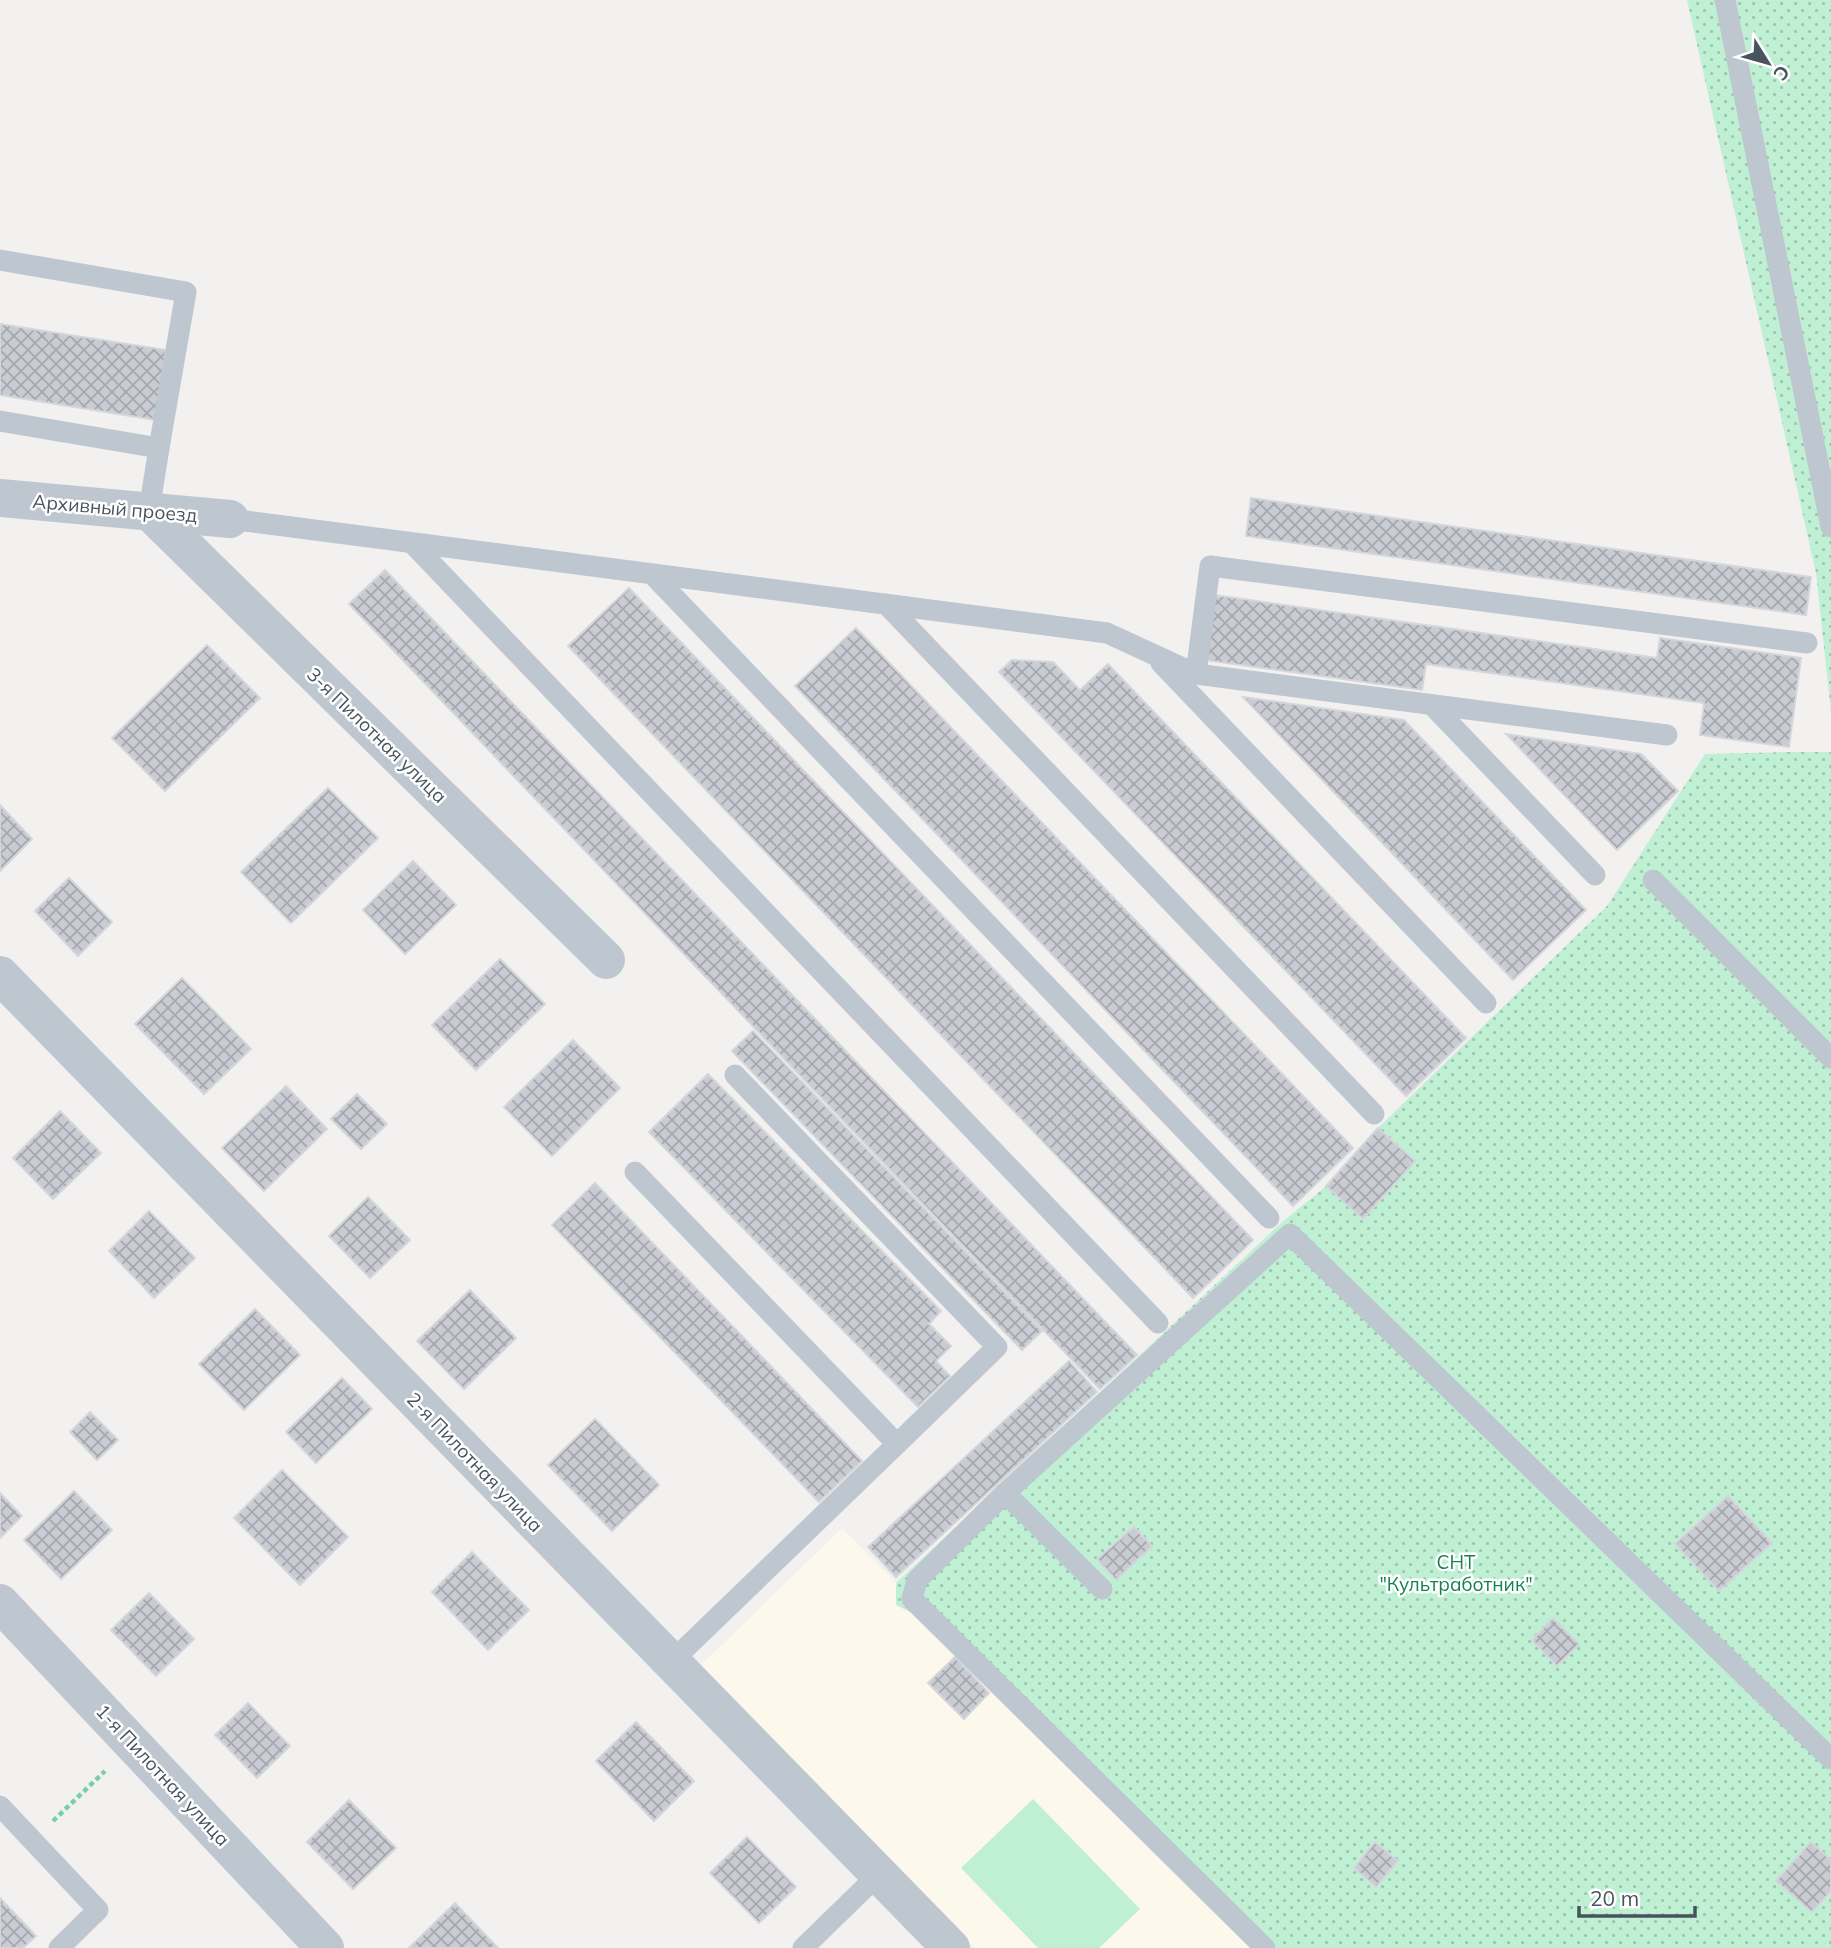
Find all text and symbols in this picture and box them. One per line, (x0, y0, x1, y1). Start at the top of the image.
north arrow (1733, 28, 1803, 98)
text: С (1768, 61, 1795, 86)
street label: Архивный проезд (32, 489, 199, 527)
street label: 3-я Пилотная улица (302, 662, 452, 808)
street label: 2-я Пилотная улица (402, 1387, 548, 1537)
park label: СНТ "Культработник" (1379, 1550, 1533, 1596)
street label: 1-я Пилотная улица (91, 1699, 235, 1851)
scale bar (1579, 1874, 1694, 1918)
text: 20 m (1590, 1885, 1639, 1911)

